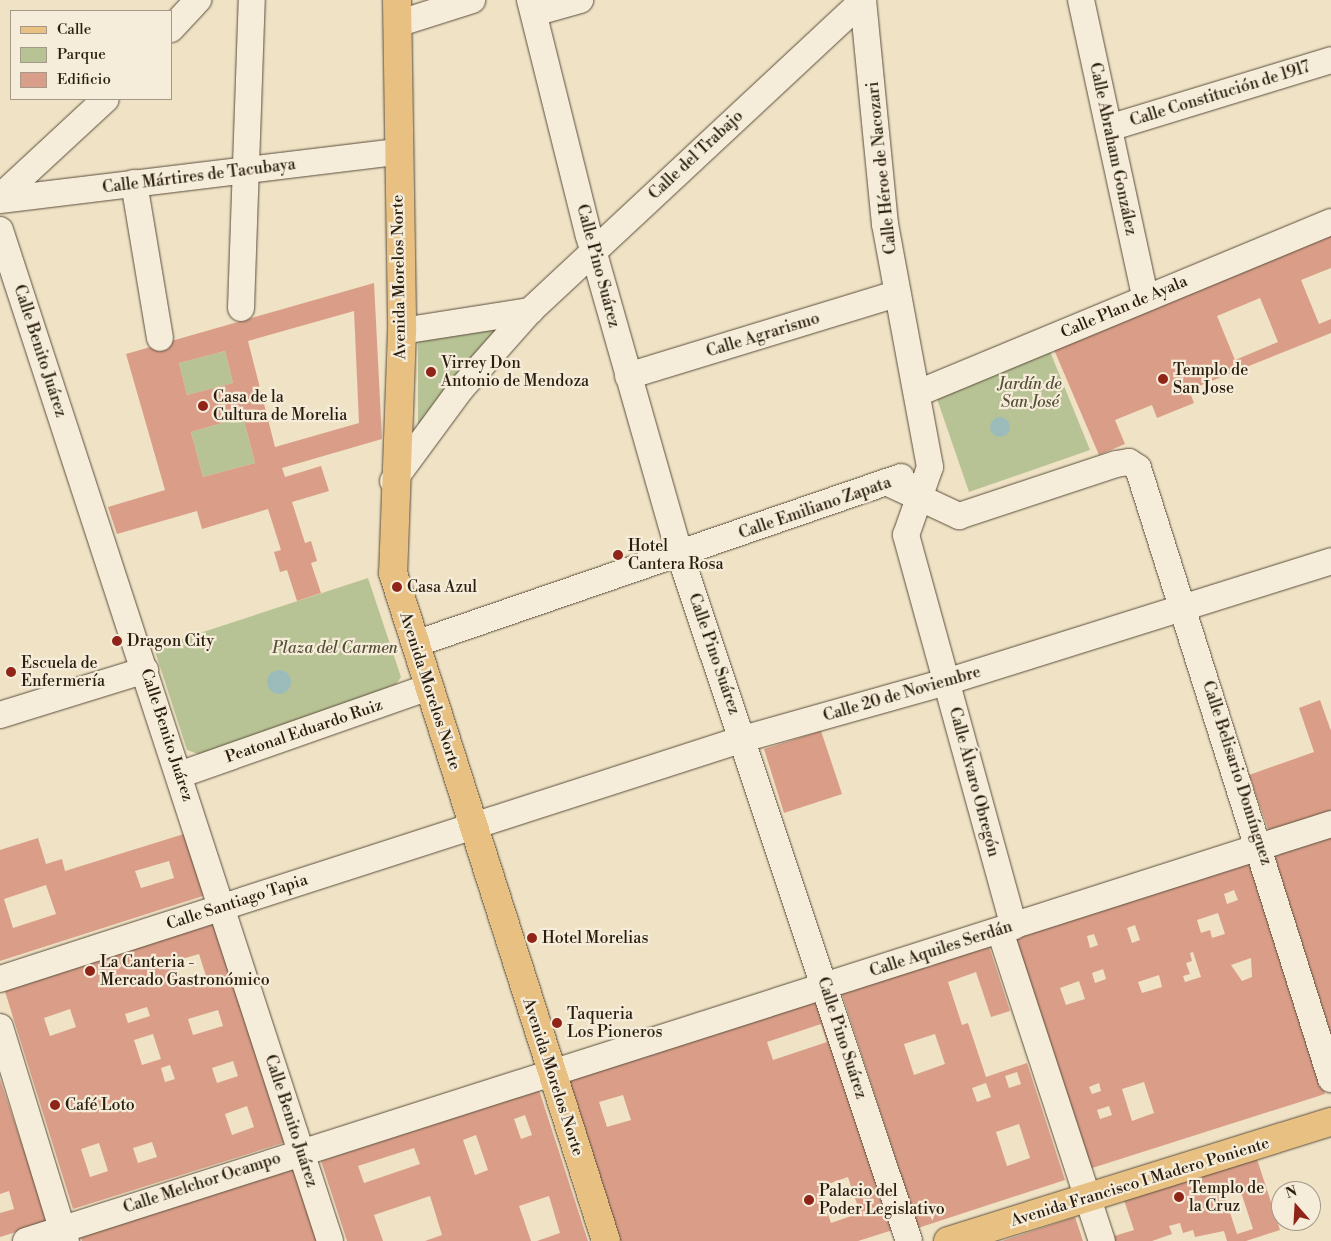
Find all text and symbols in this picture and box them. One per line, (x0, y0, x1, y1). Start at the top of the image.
legend (10, 10, 172, 100)
text: Calle (57, 20, 91, 39)
text: Parque (57, 45, 106, 64)
street label: Calle Constitución de 1917 (1128, 57, 1312, 131)
street label: Calle Abraham González (1085, 61, 1141, 237)
text: Edificio (57, 70, 111, 89)
street label: Calle Héroe de Nacozari (863, 81, 901, 255)
street label: Calle del Trabajo (645, 106, 747, 204)
street label: Calle Mártires de Tacubaya (101, 155, 297, 197)
street label: Avenida Morelos Norte (388, 194, 410, 360)
street label: Calle Pino Suárez (572, 202, 624, 330)
street label: Calle Plan de Ayala (1058, 272, 1190, 342)
street label: Calle Benito Juárez (10, 282, 70, 420)
street label: Calle Agrarismo (704, 309, 822, 361)
place label: Virrey Don Antonio de Mendoza (441, 353, 589, 391)
place label: Templo de San Jose (1173, 360, 1248, 398)
marker: Virrey Don Antonio de Mendoza (425, 366, 437, 378)
marker: Templo de San Jose (1157, 373, 1169, 385)
park label: Jardín de San José (998, 374, 1062, 412)
place label: Casa de la Cultura de Morelia (213, 387, 347, 425)
marker: Casa de la Cultura de Morelia (197, 400, 209, 412)
street label: Calle Emiliano Zapata (736, 473, 894, 543)
place label: Hotel Cantera Rosa (628, 536, 724, 574)
marker: Hotel Cantera Rosa (612, 549, 624, 561)
place label: Casa Azul (407, 577, 477, 597)
marker: Casa Azul (391, 581, 403, 593)
street label: Calle Pino Suárez (684, 591, 744, 717)
street label: Avenida Morelos Norte (395, 610, 465, 772)
place label: Dragon City (127, 631, 214, 651)
marker: Dragon City (111, 635, 123, 647)
park label: Plaza del Carmen (272, 638, 398, 658)
place label: Escuela de Enfermería (21, 653, 105, 691)
street label: Calle 20 de Noviembre (821, 662, 983, 726)
marker: Escuela de Enfermería (5, 666, 17, 678)
street label: Calle Benito Juárez (137, 666, 197, 804)
street label: Calle Belisario Domínguez (1198, 678, 1276, 868)
street label: Peatonal Eduardo Ruiz (223, 695, 385, 767)
street label: Calle Álvaro Obregón (945, 705, 1003, 859)
street label: Calle Santiago Tapia (164, 870, 310, 934)
street label: Calle Aquiles Serdán (867, 917, 1015, 981)
place label: Hotel Morelias (542, 928, 648, 948)
marker: Hotel Morelias (526, 932, 538, 944)
place label: La Canteria - Mercado Gastronómico (100, 952, 270, 990)
marker: La Canteria - Mercado Gastronómico (84, 965, 96, 977)
street label: Calle Pino Suárez (813, 975, 871, 1101)
street label: Avenida Morelos Norte (518, 996, 588, 1158)
place label: Taqueria Los Pioneros (567, 1004, 662, 1042)
marker: Taqueria Los Pioneros (551, 1017, 563, 1029)
street label: Calle Benito Juárez (261, 1052, 321, 1190)
place label: Café Loto (65, 1095, 135, 1115)
marker: Café Loto (49, 1099, 61, 1111)
street label: Avenida Francisco I Madero Poniente (1008, 1133, 1272, 1231)
street label: Calle Melchor Ocampo (121, 1148, 283, 1218)
place label: Templo de la Cruz (1189, 1178, 1264, 1216)
place label: Palacio del Poder Legislativo (819, 1181, 945, 1219)
north arrow (1271, 1181, 1321, 1231)
text: N (1283, 1182, 1300, 1203)
marker: Templo de la Cruz (1173, 1191, 1185, 1203)
marker: Palacio del Poder Legislativo (803, 1194, 815, 1206)

